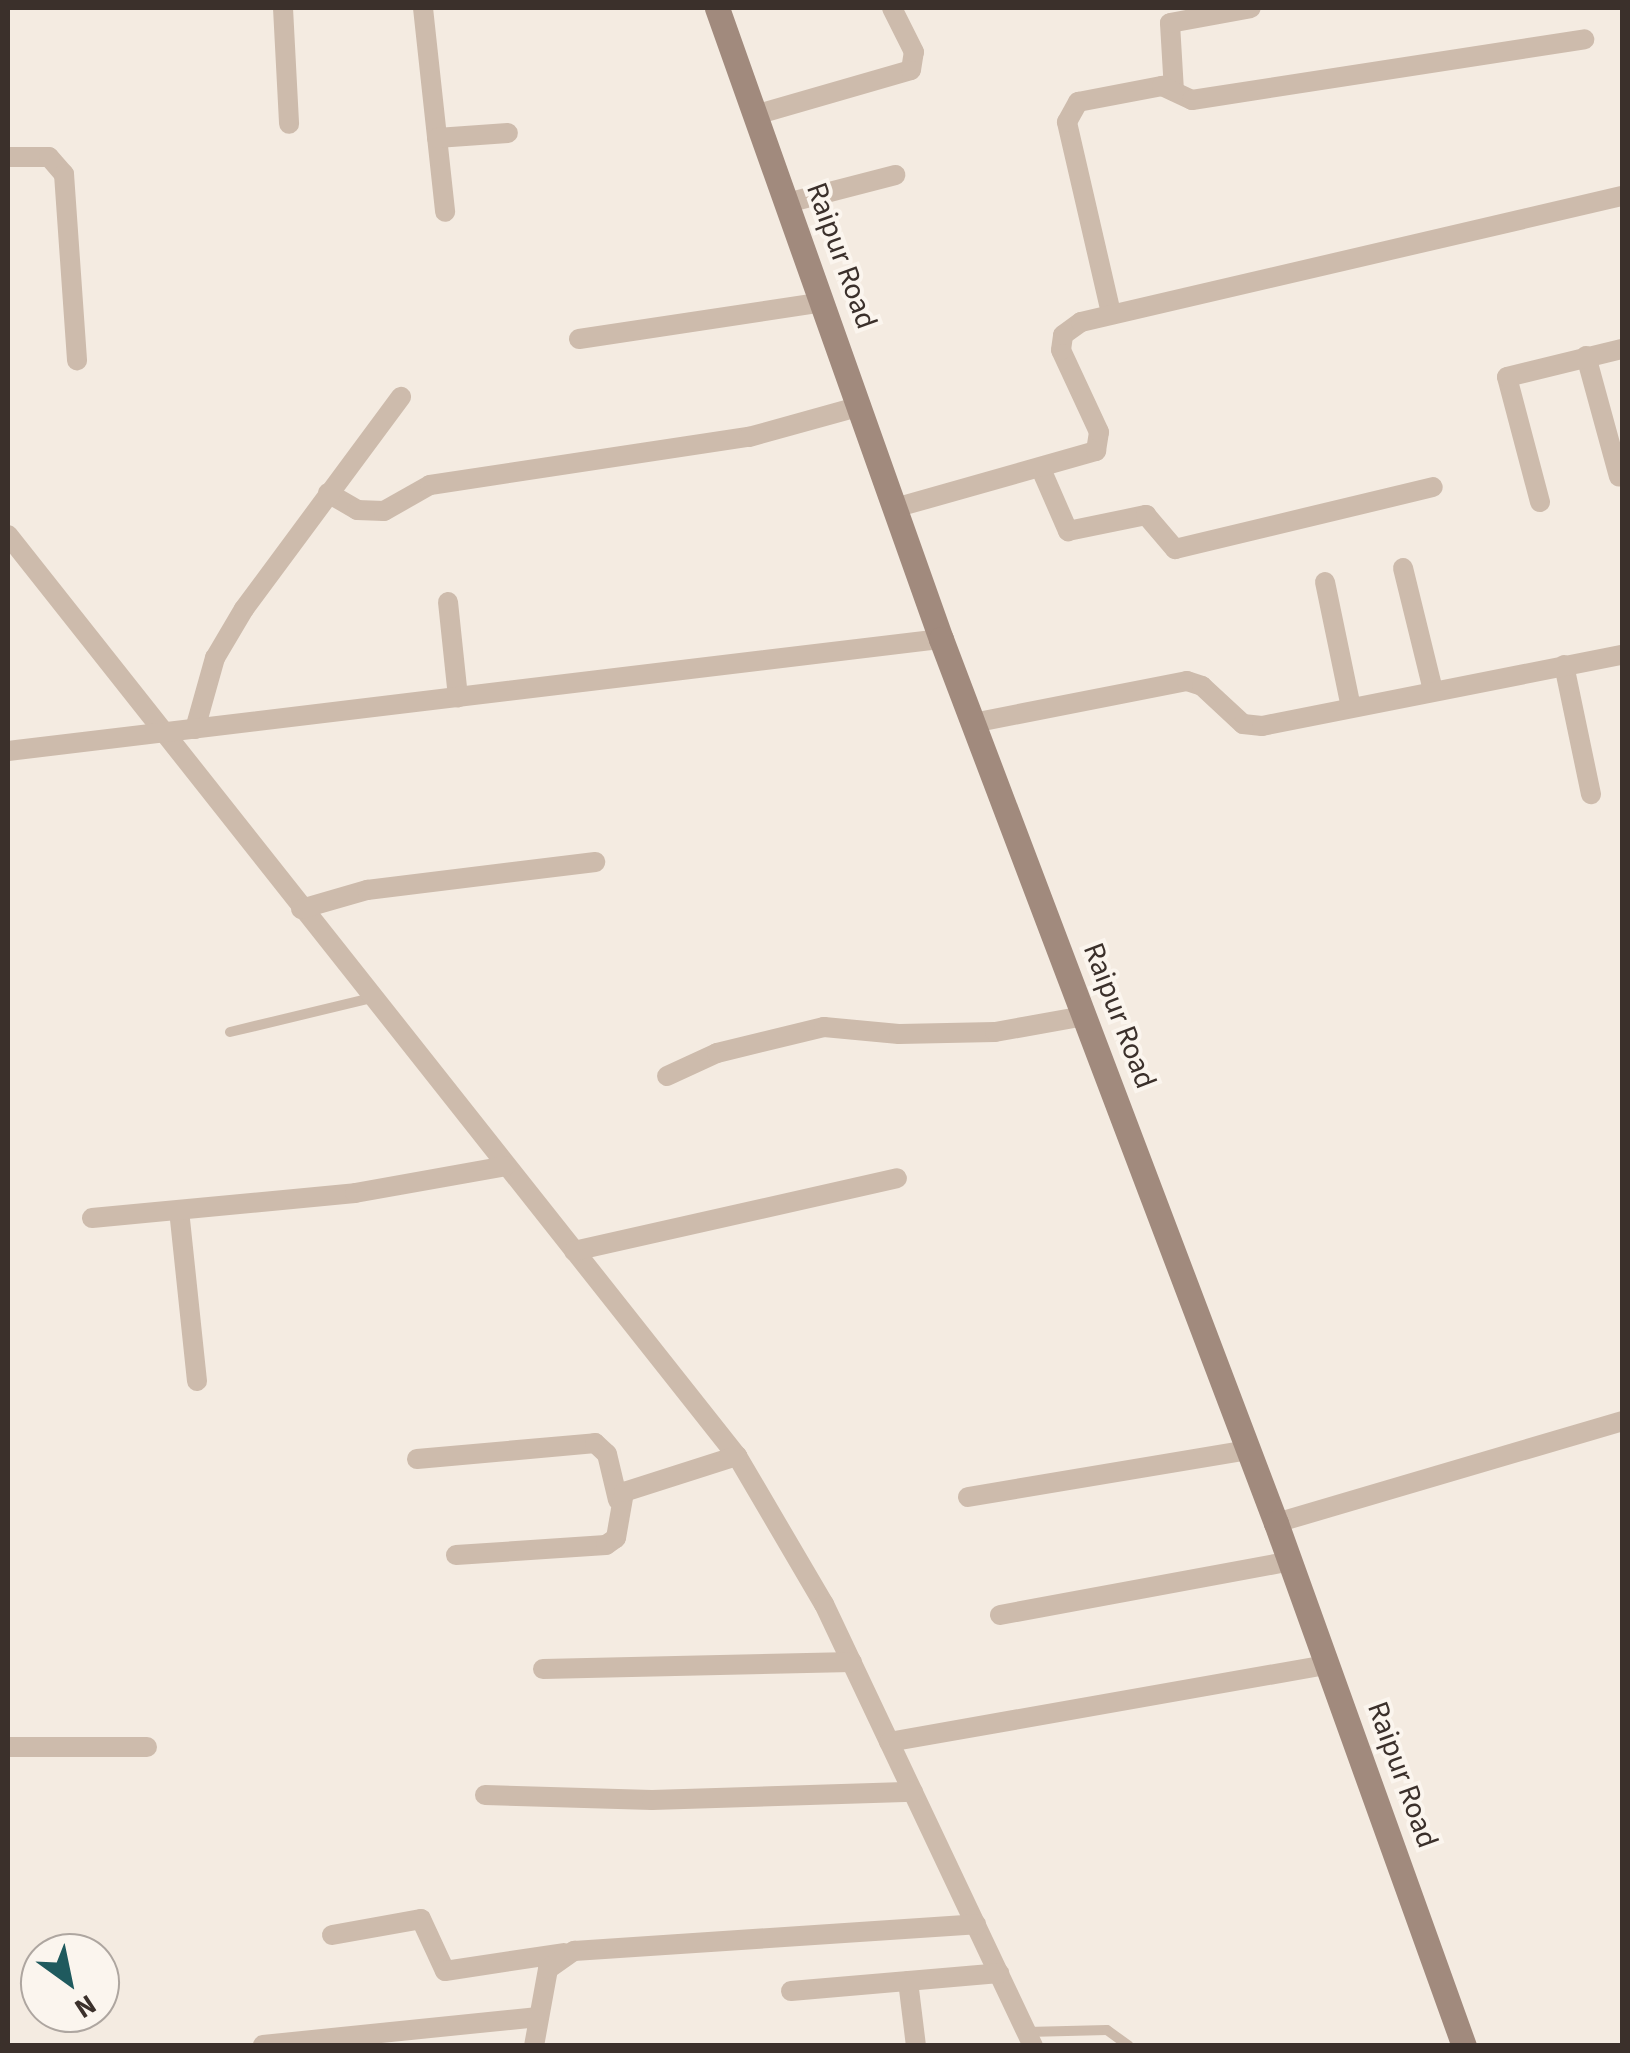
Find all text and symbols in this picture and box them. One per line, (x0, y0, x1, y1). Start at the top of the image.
street label: Raipur Road (798, 178, 884, 334)
street label: Raipur Road (1075, 938, 1163, 1094)
street label: Raipur Road (1359, 1697, 1445, 1853)
north arrow (20, 1933, 120, 2033)
text: N (67, 1985, 104, 2028)

